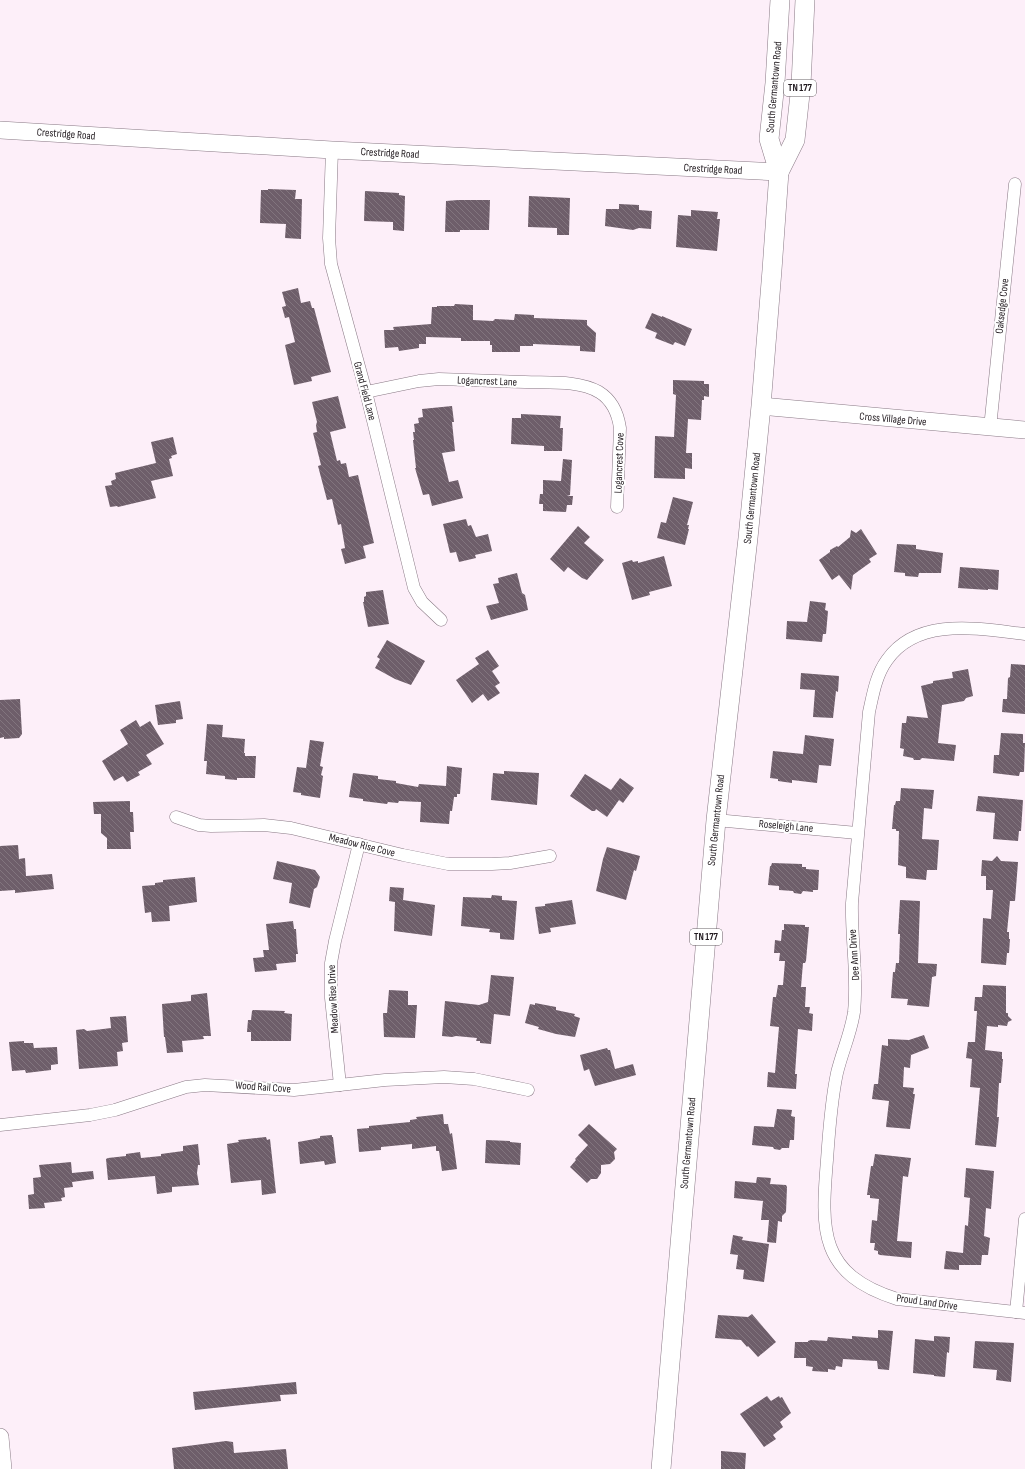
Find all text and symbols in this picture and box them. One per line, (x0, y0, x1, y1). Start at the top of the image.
street label: South Germantown Road (764, 40, 785, 133)
road number: TN 177 (784, 80, 816, 96)
street label: Crestridge Road (36, 125, 96, 143)
street label: Crestridge Road (360, 145, 420, 161)
street label: Crestridge Road (683, 161, 743, 177)
street label: Oaksedge Cove (993, 278, 1011, 334)
street label: Grand Field Lane (351, 360, 379, 422)
street label: Logancrest Lane (457, 373, 517, 389)
street label: Cross Village Drive (859, 410, 927, 428)
street label: Logancrest Cove (611, 432, 627, 494)
street label: South Germantown Road (741, 451, 763, 544)
street label: South Germantown Road (705, 773, 727, 866)
street label: Roseleigh Lane (758, 817, 814, 835)
street label: Meadow Rise Cove (328, 830, 396, 860)
road number: TN 177 (690, 929, 722, 945)
street label: Dee Ann Drive (846, 929, 862, 981)
street label: Meadow Rise Drive (325, 964, 341, 1034)
street label: Wood Rail Cove (235, 1079, 291, 1095)
street label: South Germantown Road (678, 1096, 699, 1189)
street label: Proud Land Drive (896, 1291, 958, 1313)

